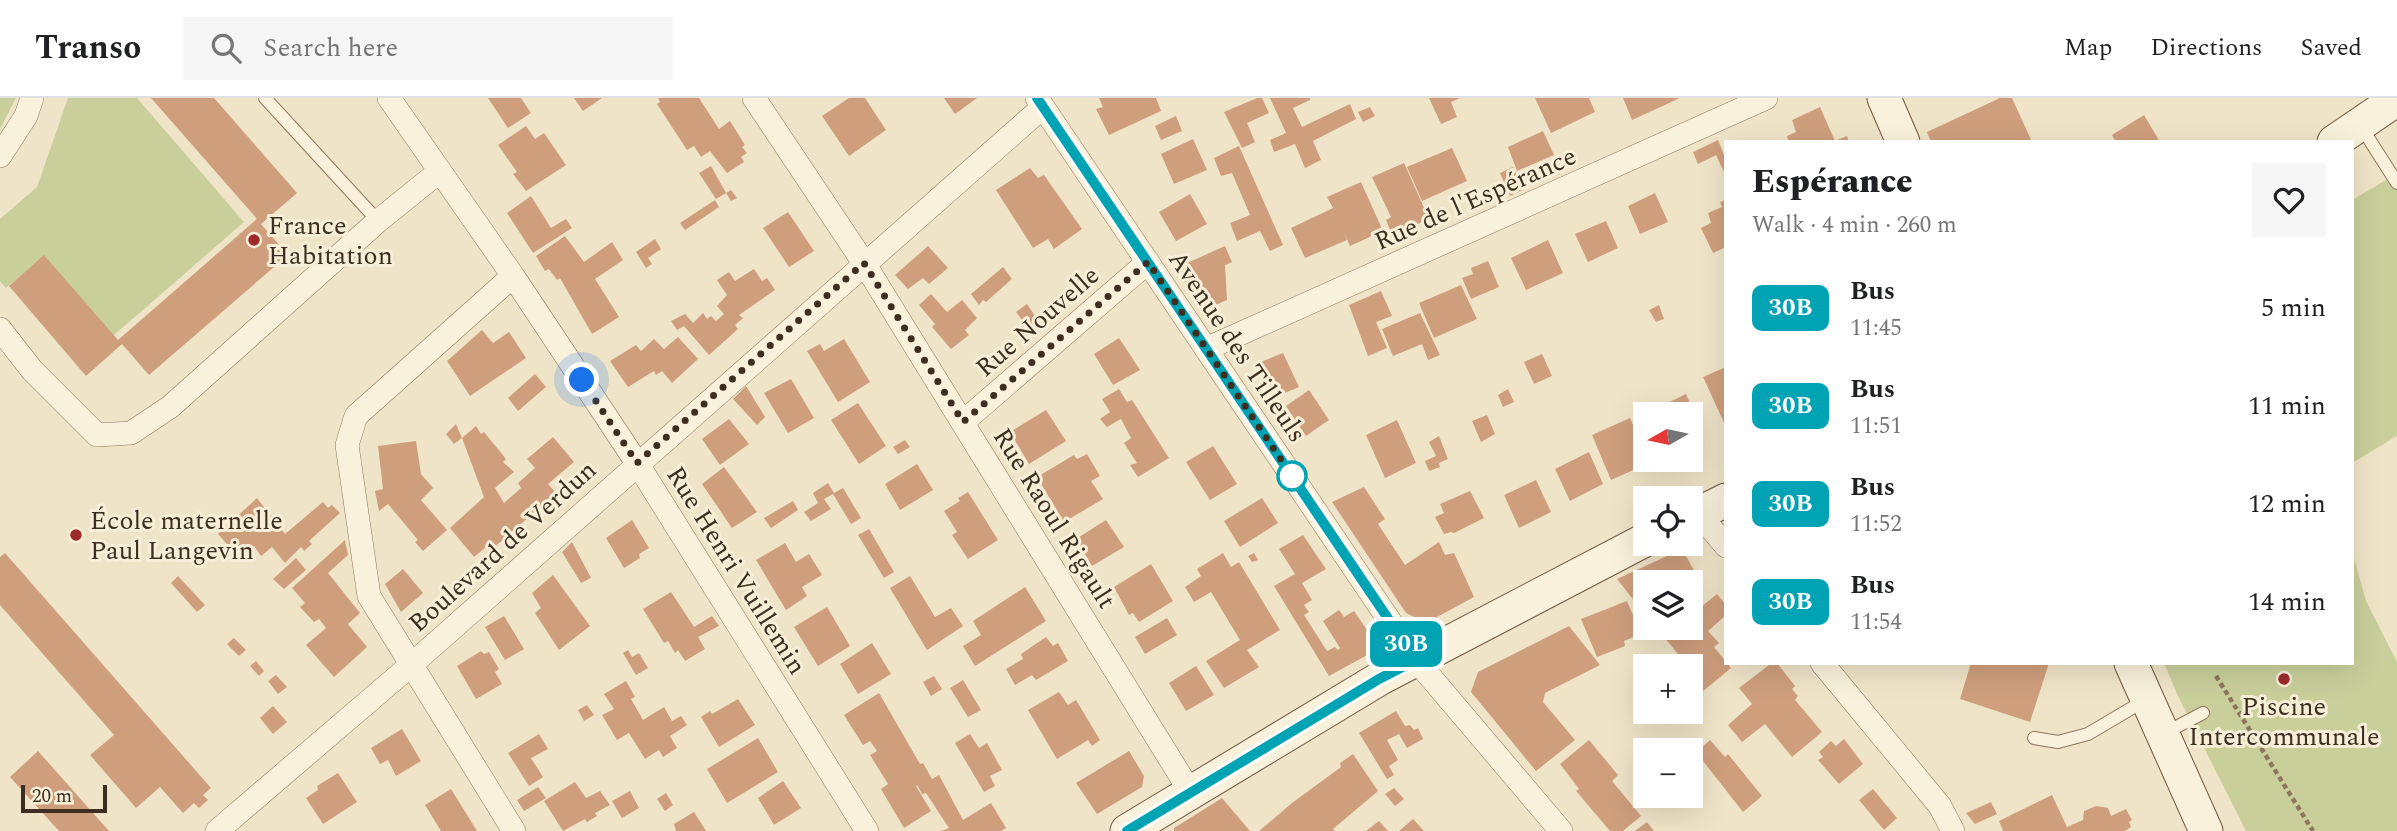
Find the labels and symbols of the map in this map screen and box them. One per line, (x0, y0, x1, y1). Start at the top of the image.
street label: Rue de l'Espérance (1368, 136, 1583, 261)
place label: France Habitation (268, 206, 393, 276)
marker: France Habitation (246, 232, 262, 248)
street label: Avenue des Tilleuls (1158, 242, 1316, 451)
street label: Rue Nouvelle (967, 256, 1109, 387)
your location (564, 362, 599, 397)
north arrow (1633, 402, 1703, 472)
street label: Rue Raoul Rigault (982, 420, 1126, 617)
street label: Boulevard de Verdun (400, 451, 606, 642)
street label: Rue Henri Vuillemin (656, 458, 817, 683)
unlabelled marker (1277, 461, 1307, 491)
place label: École maternelle Paul Langevin (90, 501, 283, 571)
marker: École maternelle Paul Langevin (68, 527, 84, 543)
line badge: 30B (1366, 621, 1446, 667)
marker: Piscine Intercommunale (2276, 671, 2292, 687)
place label: Piscine Intercommunale (2189, 687, 2380, 757)
scale bar (21, 782, 107, 814)

